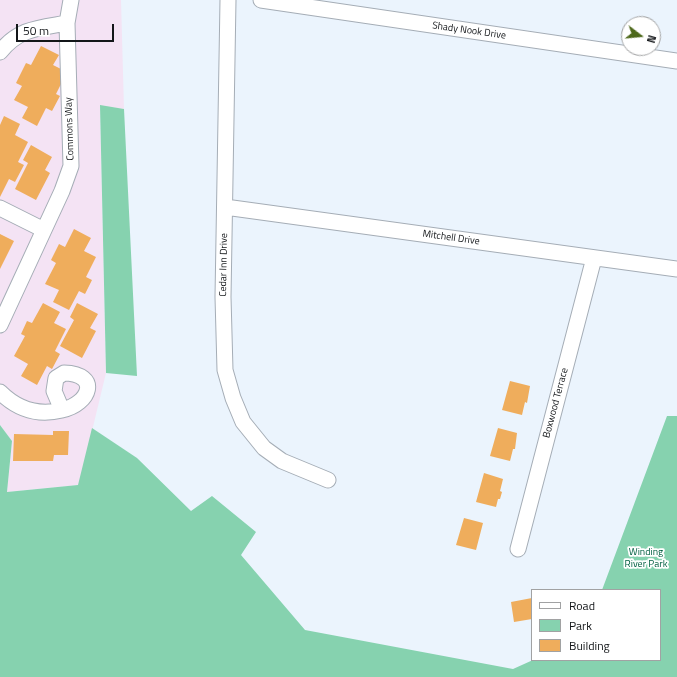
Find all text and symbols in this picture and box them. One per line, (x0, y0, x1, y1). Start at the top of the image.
scale bar (18, 16, 116, 42)
north arrow (621, 16, 661, 56)
street label: Shady Nook Drive (431, 20, 507, 42)
text: 50 m (23, 21, 49, 40)
text: N (643, 33, 660, 45)
street label: Commons Way (63, 97, 77, 161)
street label: Mitchell Drive (422, 228, 480, 248)
street label: Cedar Inn Drive (217, 233, 231, 297)
street label: Boxwood Terrace (541, 367, 571, 439)
park label: Winding River Park (625, 547, 667, 570)
legend (531, 589, 661, 661)
text: Road (569, 596, 595, 615)
text: Park (569, 616, 592, 635)
text: Building (569, 636, 610, 655)

